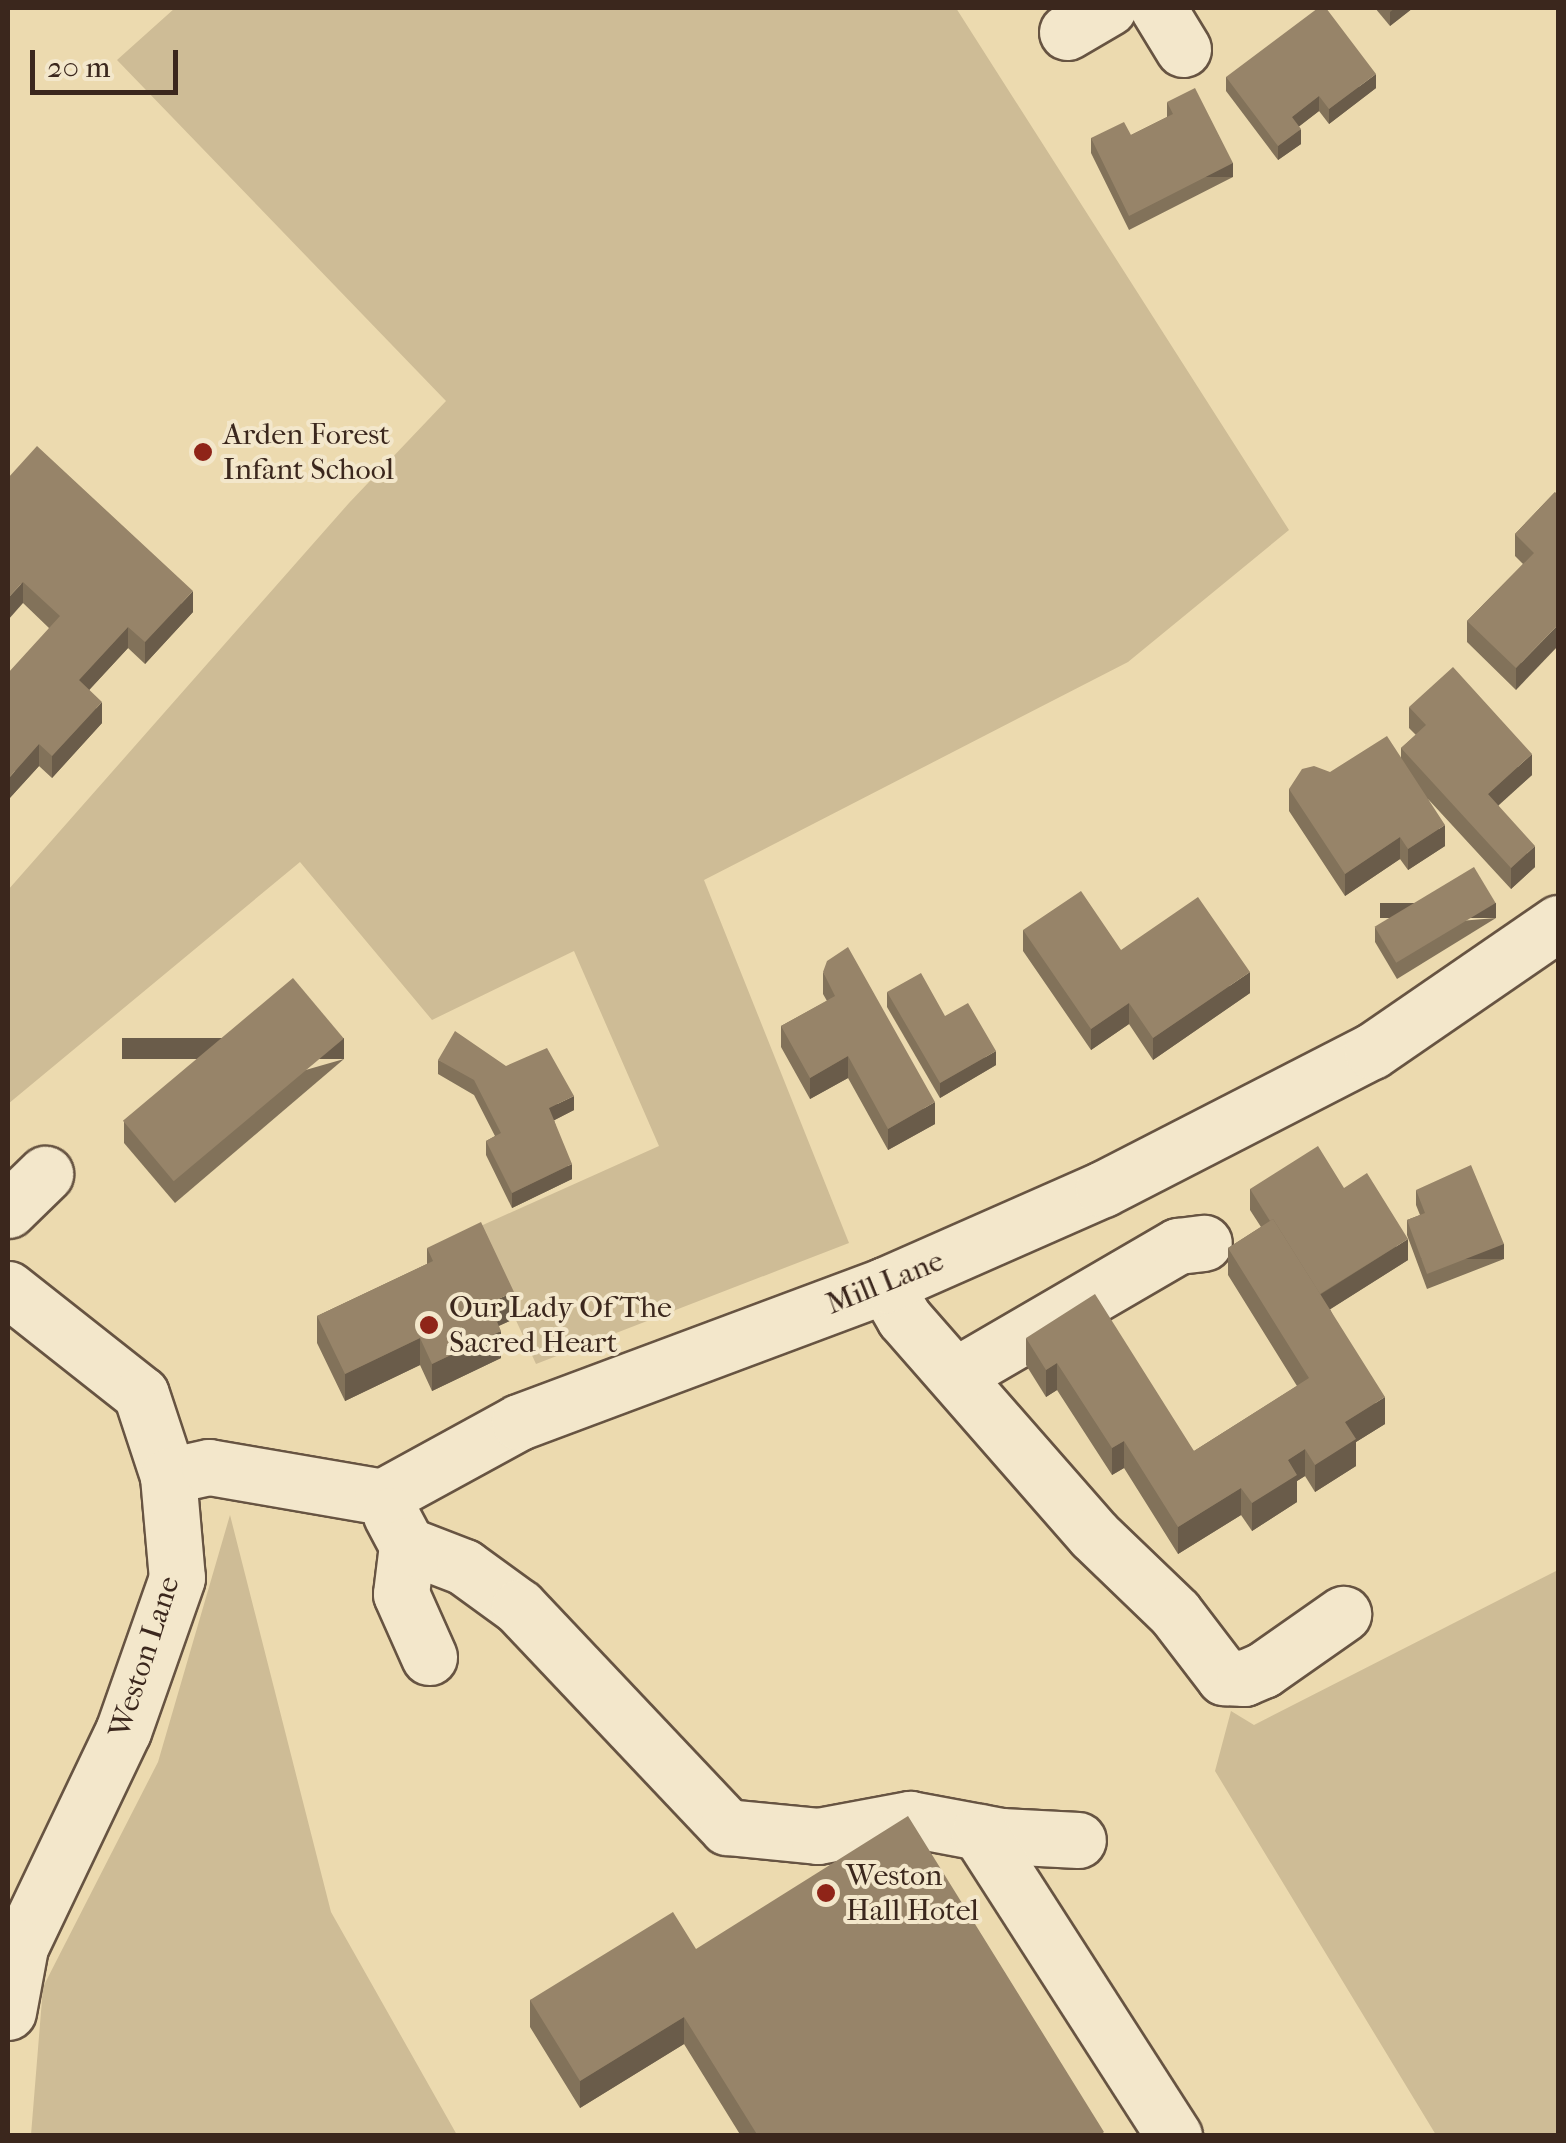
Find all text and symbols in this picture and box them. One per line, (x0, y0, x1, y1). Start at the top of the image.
scale bar (35, 30, 182, 92)
text: 20 m (47, 50, 110, 85)
place label: Arden Forest Infant School (223, 417, 394, 488)
marker: Arden Forest Infant School (192, 441, 214, 463)
street label: Mill Lane (821, 1243, 949, 1323)
place label: Our Lady Of The Sacred Heart (449, 1290, 672, 1360)
marker: Our Lady Of The Sacred Heart (418, 1314, 440, 1336)
street label: Weston Lane (102, 1572, 188, 1742)
place label: Weston Hall Hotel (846, 1858, 979, 1928)
marker: Weston Hall Hotel (815, 1882, 837, 1904)

